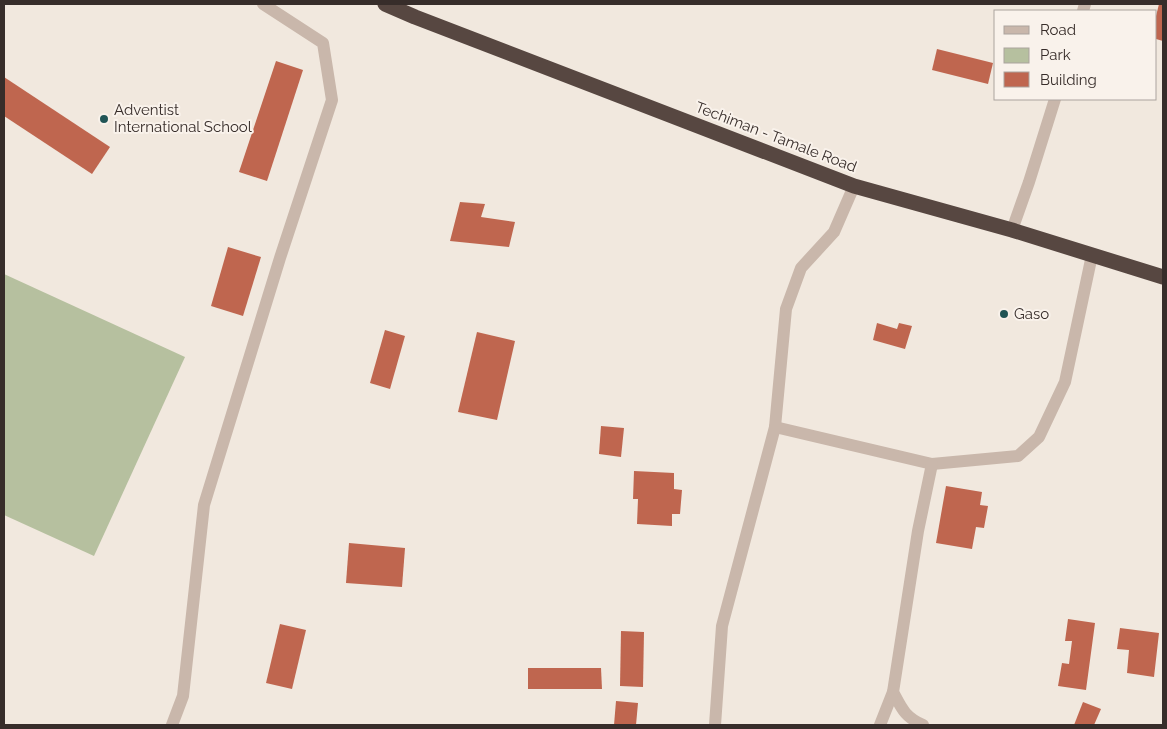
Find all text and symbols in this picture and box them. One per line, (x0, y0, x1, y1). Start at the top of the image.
legend (994, 10, 1157, 100)
text: Road (1040, 21, 1076, 39)
text: Park (1040, 46, 1071, 64)
text: Building (1040, 71, 1097, 89)
street label: Techiman - Tamale Road (693, 98, 859, 176)
place label: Adventist International School (114, 101, 253, 136)
marker: Adventist International School (98, 113, 110, 125)
place label: Gaso (1014, 305, 1049, 323)
marker: Gaso (998, 308, 1010, 320)

